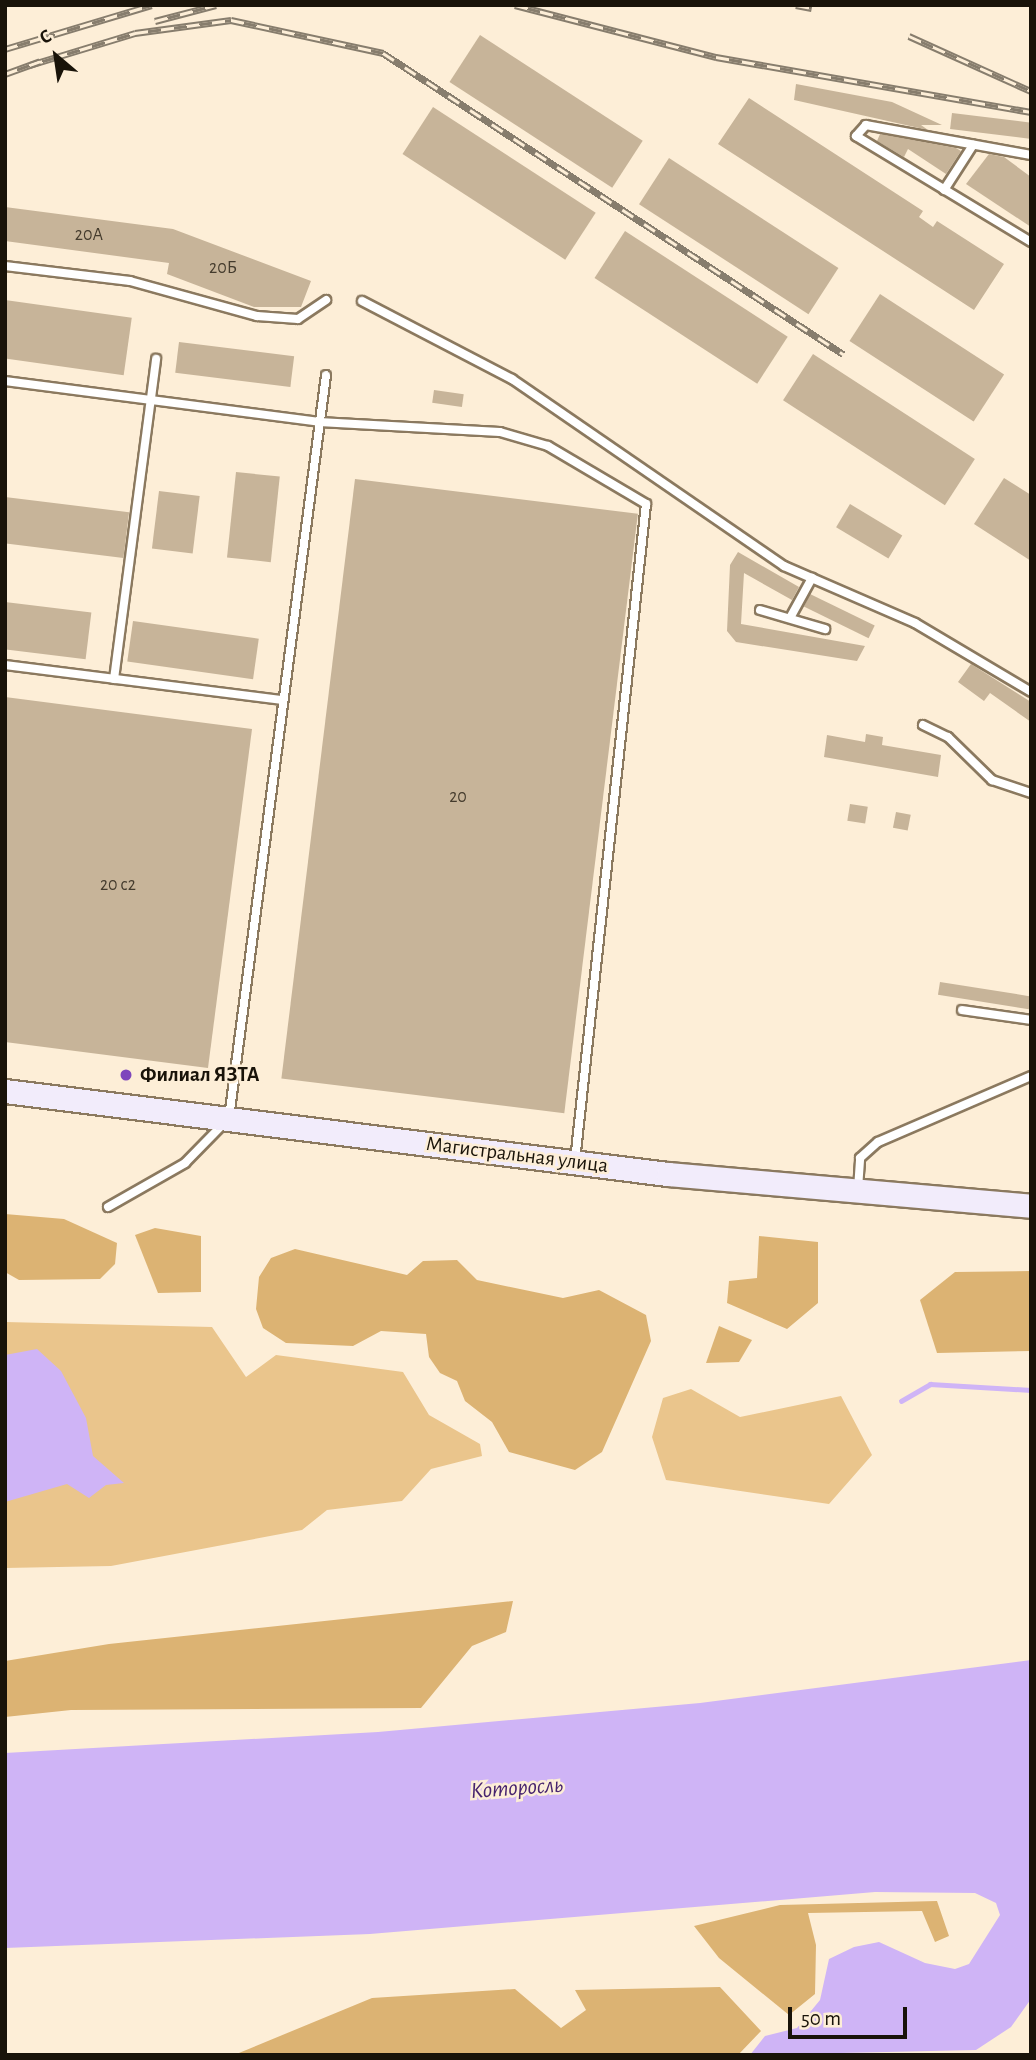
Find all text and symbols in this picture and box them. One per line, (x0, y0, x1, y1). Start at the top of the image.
north arrow (21, 21, 91, 91)
text: С (36, 26, 55, 48)
house number: 20А (75, 224, 103, 246)
house number: 20Б (209, 257, 237, 279)
house number: 20 (449, 786, 467, 808)
house number: 20 с2 (100, 874, 136, 896)
place label: Филиал ЯЗТА (140, 1062, 260, 1088)
marker: Филиал ЯЗТА (118, 1067, 134, 1083)
street label: Магистральная улица (425, 1131, 609, 1179)
water label: Которосль (470, 1772, 564, 1806)
scale bar (791, 1994, 910, 2038)
text: 50 m (801, 2008, 841, 2029)

